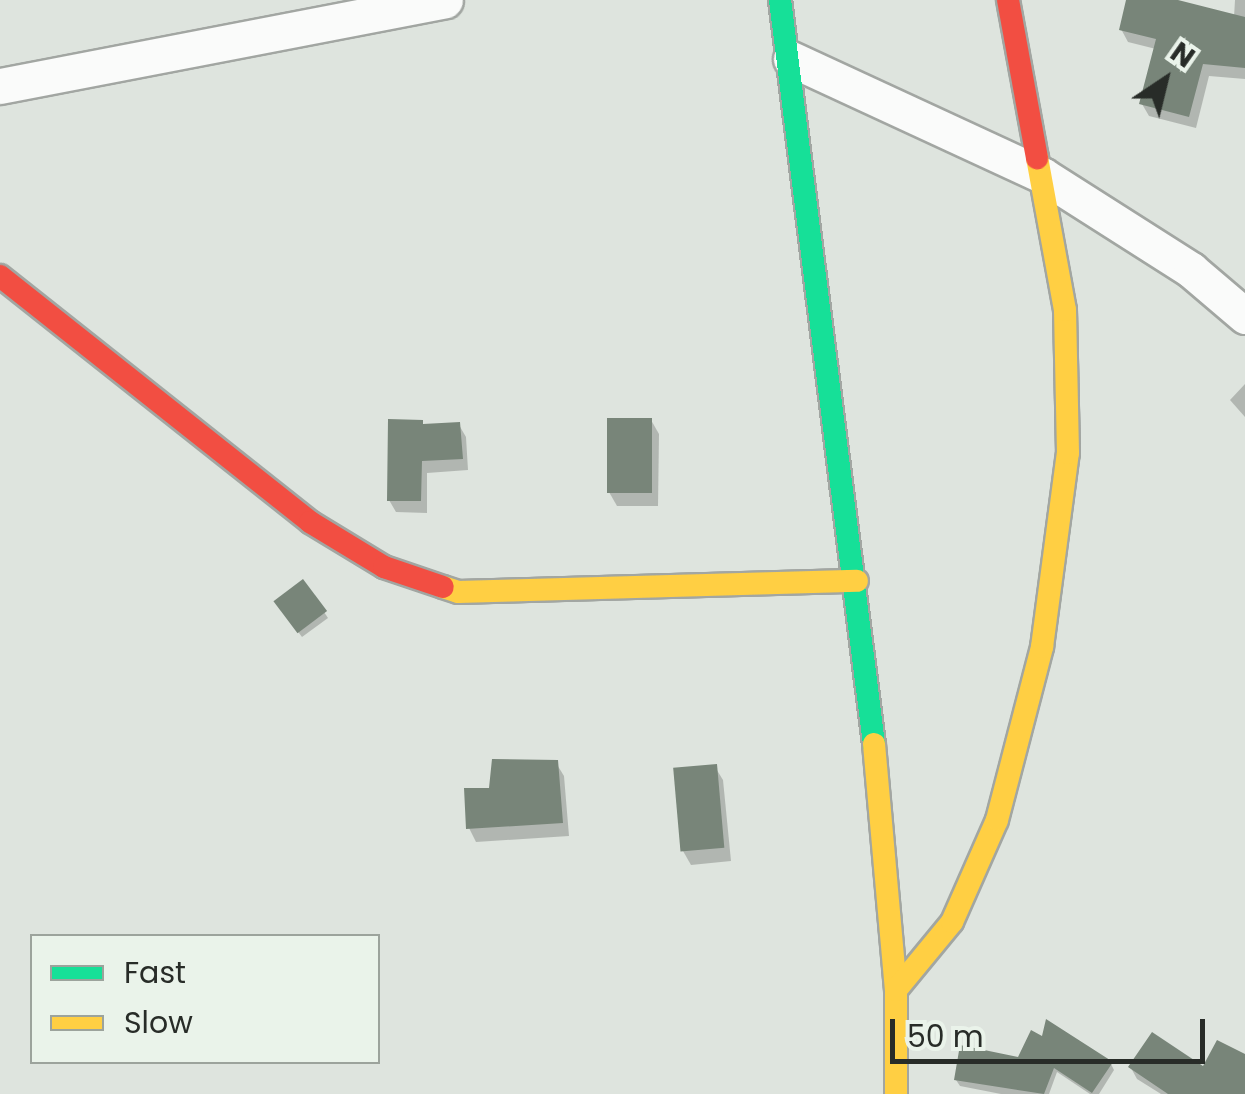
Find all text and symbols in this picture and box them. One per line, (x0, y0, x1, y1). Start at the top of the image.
north arrow (1115, 30, 1215, 130)
text: N (1163, 33, 1202, 77)
legend (30, 934, 380, 1064)
text: Fast (124, 951, 186, 994)
scale bar (895, 999, 1210, 1061)
text: Slow (124, 1001, 193, 1044)
text: 50 m (907, 1015, 984, 1058)

